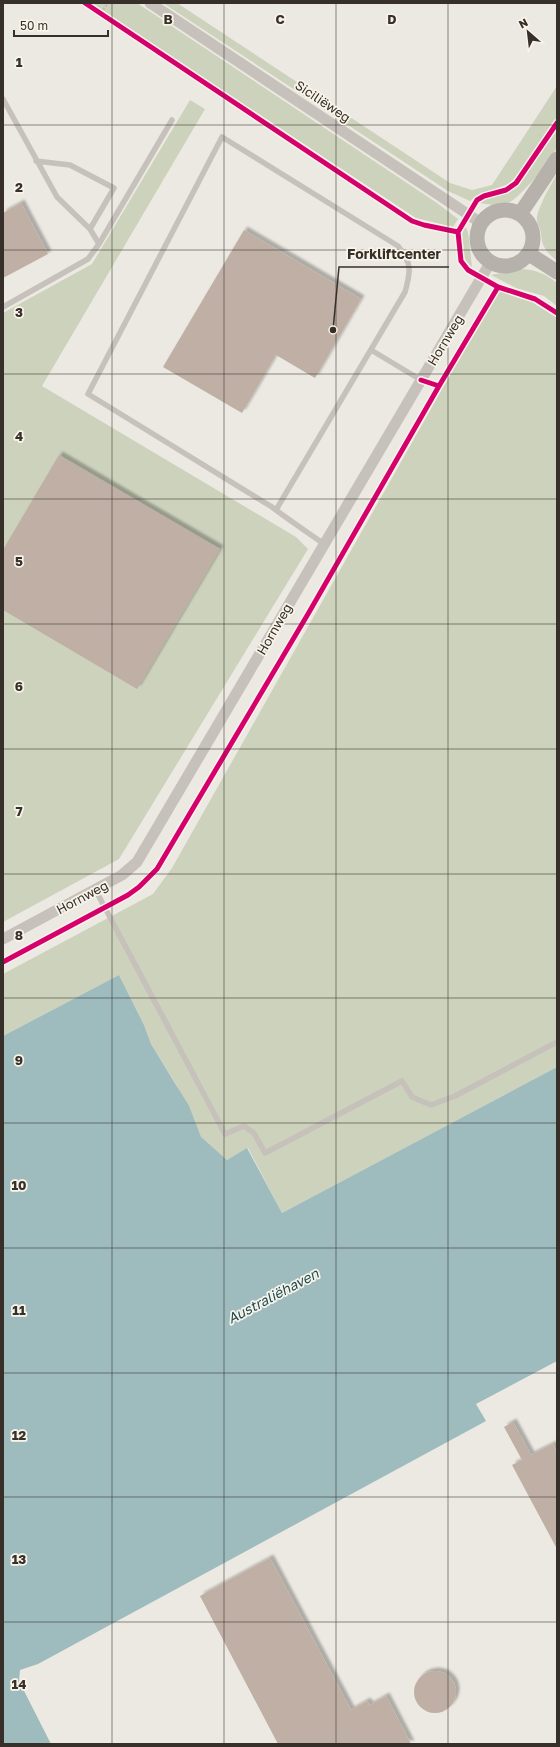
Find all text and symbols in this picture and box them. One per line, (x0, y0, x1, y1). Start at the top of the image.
text: B (163, 11, 173, 27)
text: C (275, 11, 285, 27)
text: D (387, 11, 397, 27)
scale bar (14, 12, 108, 38)
north arrow (508, 12, 548, 52)
text: N (516, 15, 530, 30)
text: 50 m (20, 18, 48, 33)
text: 1 (16, 54, 23, 70)
street label: Siciliëweg (292, 77, 354, 125)
text: 2 (15, 179, 23, 195)
callout: Forkliftcenter (339, 241, 449, 267)
text: Forkliftcenter (347, 245, 441, 262)
text: 3 (15, 304, 23, 320)
street label: Hornweg (424, 312, 466, 368)
text: 4 (15, 428, 23, 444)
text: 5 (15, 553, 23, 569)
street label: Hornweg (253, 601, 295, 657)
text: 6 (15, 678, 23, 694)
text: 7 (15, 803, 23, 819)
street label: Hornweg (53, 877, 111, 917)
text: 8 (15, 927, 23, 943)
text: 9 (15, 1052, 23, 1068)
text: 10 (11, 1177, 27, 1193)
water label: Australiëhaven (224, 1264, 322, 1327)
text: 11 (12, 1302, 26, 1318)
text: 12 (12, 1427, 26, 1443)
text: 13 (12, 1551, 26, 1567)
text: 14 (12, 1676, 26, 1692)

